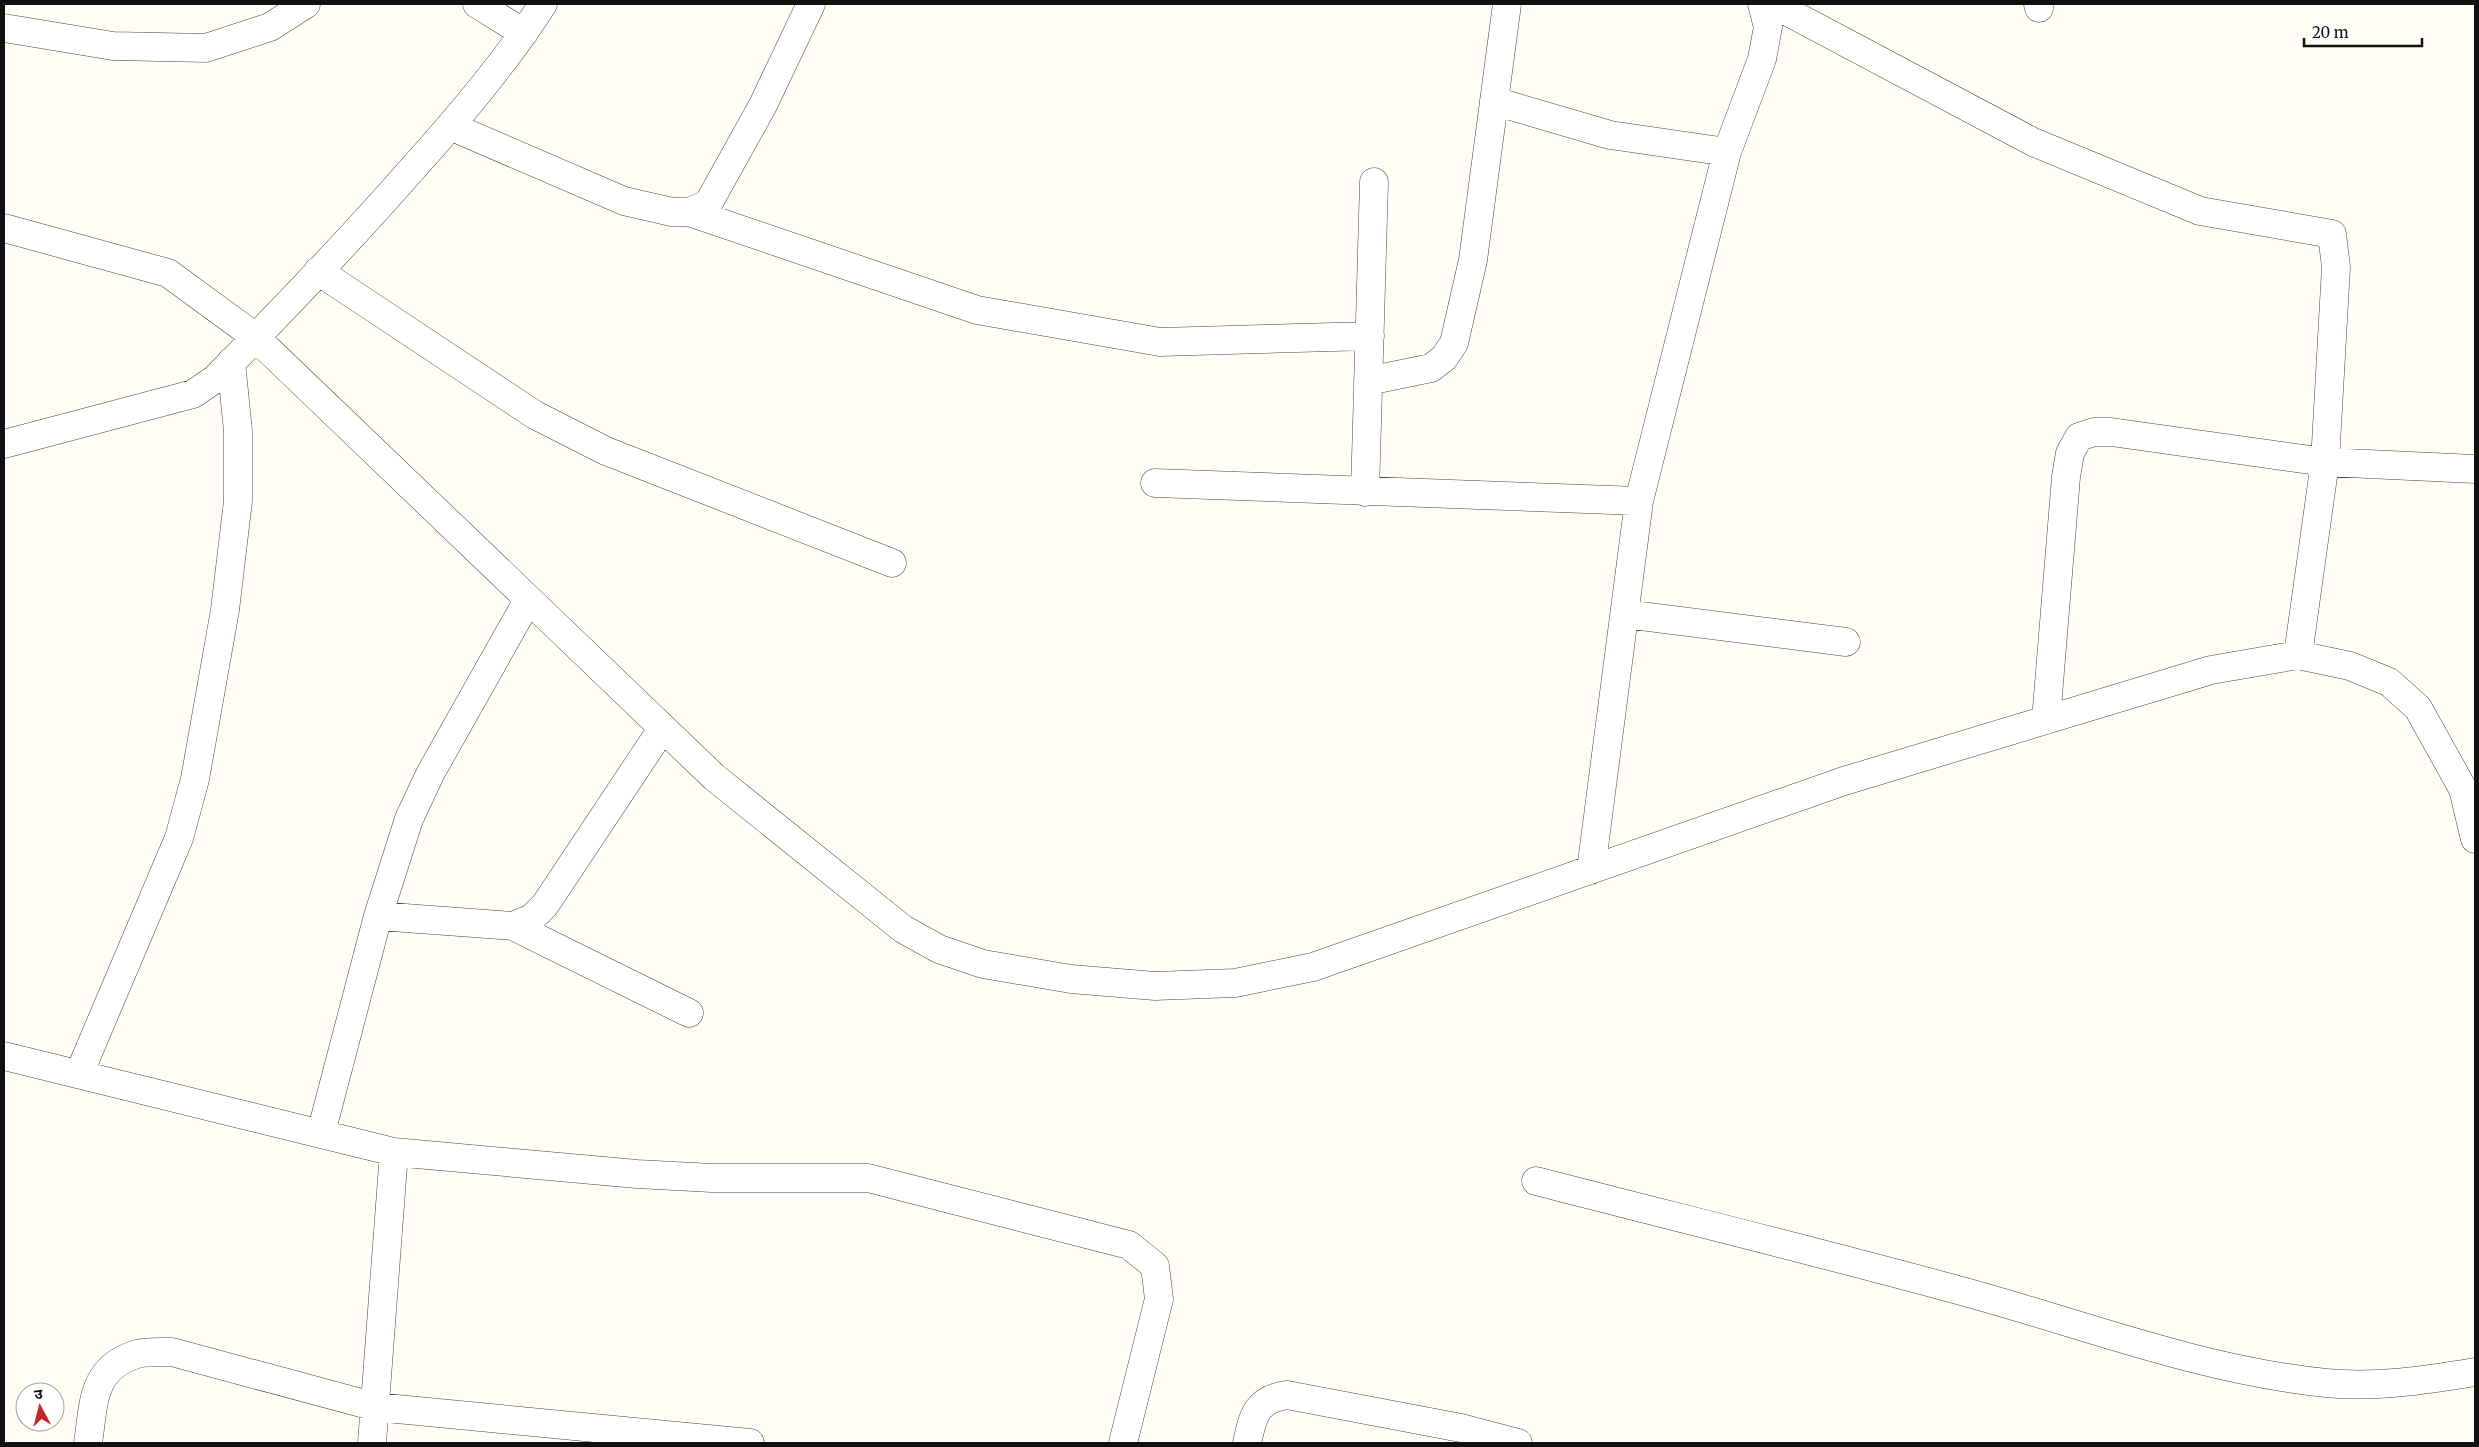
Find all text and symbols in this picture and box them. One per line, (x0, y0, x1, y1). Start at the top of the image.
scale bar (2304, 15, 2422, 47)
text: 20 m (2312, 23, 2349, 42)
north arrow (15, 1382, 65, 1432)
text: उ (33, 1385, 44, 1404)

